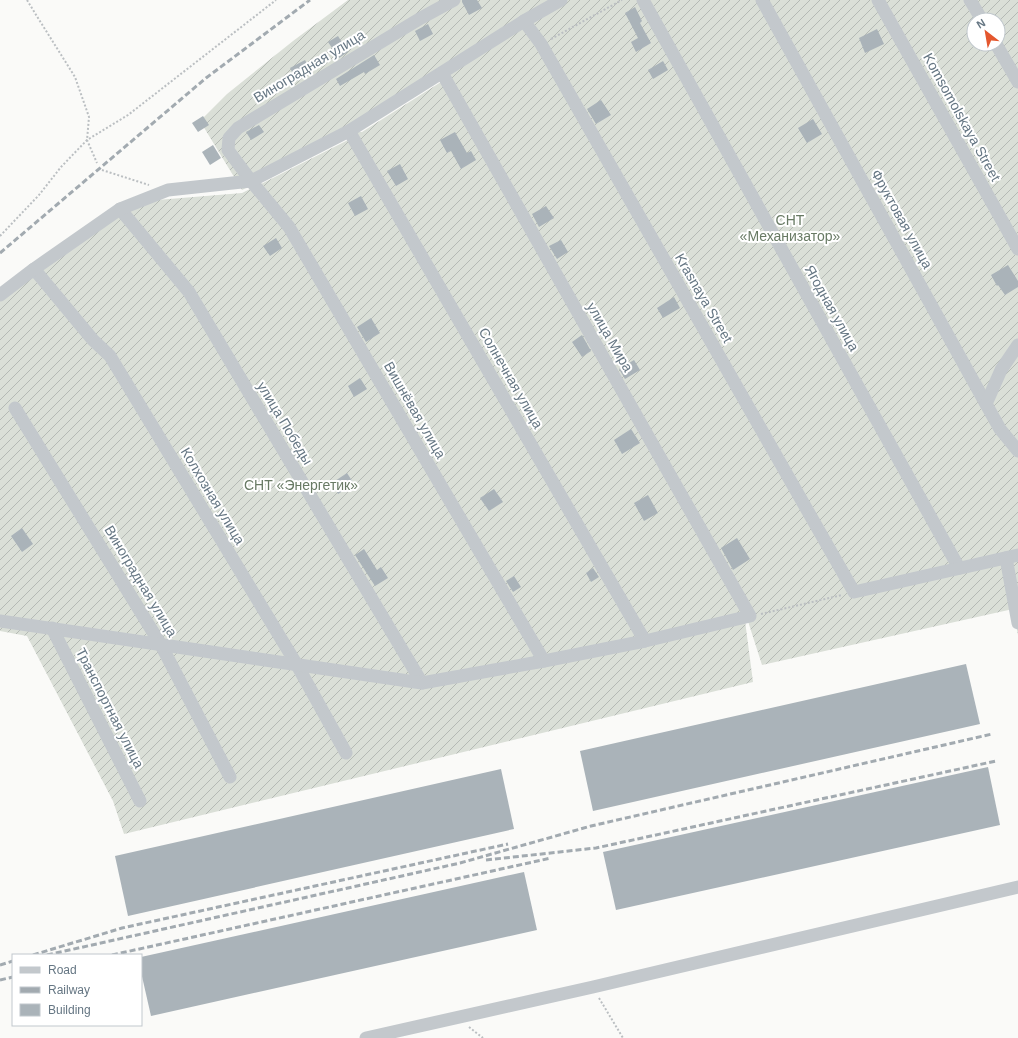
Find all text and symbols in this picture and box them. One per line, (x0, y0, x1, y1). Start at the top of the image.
north arrow (966, 12, 1006, 52)
text: N (974, 16, 987, 31)
street label: Виноградная улица (250, 26, 368, 106)
street label: Komsomolskaya Street (920, 50, 1004, 184)
street label: Фруктовая улица (868, 167, 936, 271)
park label: СНТ «Механизатор» (740, 212, 841, 244)
street label: Krasnaya Street (672, 251, 736, 346)
street label: Ягодная улица (802, 262, 862, 354)
street label: улица Мира (584, 299, 636, 375)
street label: Солнечная улица (476, 325, 546, 431)
street label: Вишнёвая улица (381, 359, 449, 461)
street label: улица Победы (254, 379, 316, 467)
street label: Колхозная улица (178, 445, 248, 548)
park label: СНТ «Энергетик» (244, 477, 358, 493)
street label: Виноградная улица (101, 522, 181, 640)
street label: Транспортная улица (73, 645, 147, 771)
legend (12, 954, 142, 1026)
text: Road (48, 963, 77, 977)
text: Railway (48, 983, 90, 997)
text: Building (48, 1003, 91, 1017)

